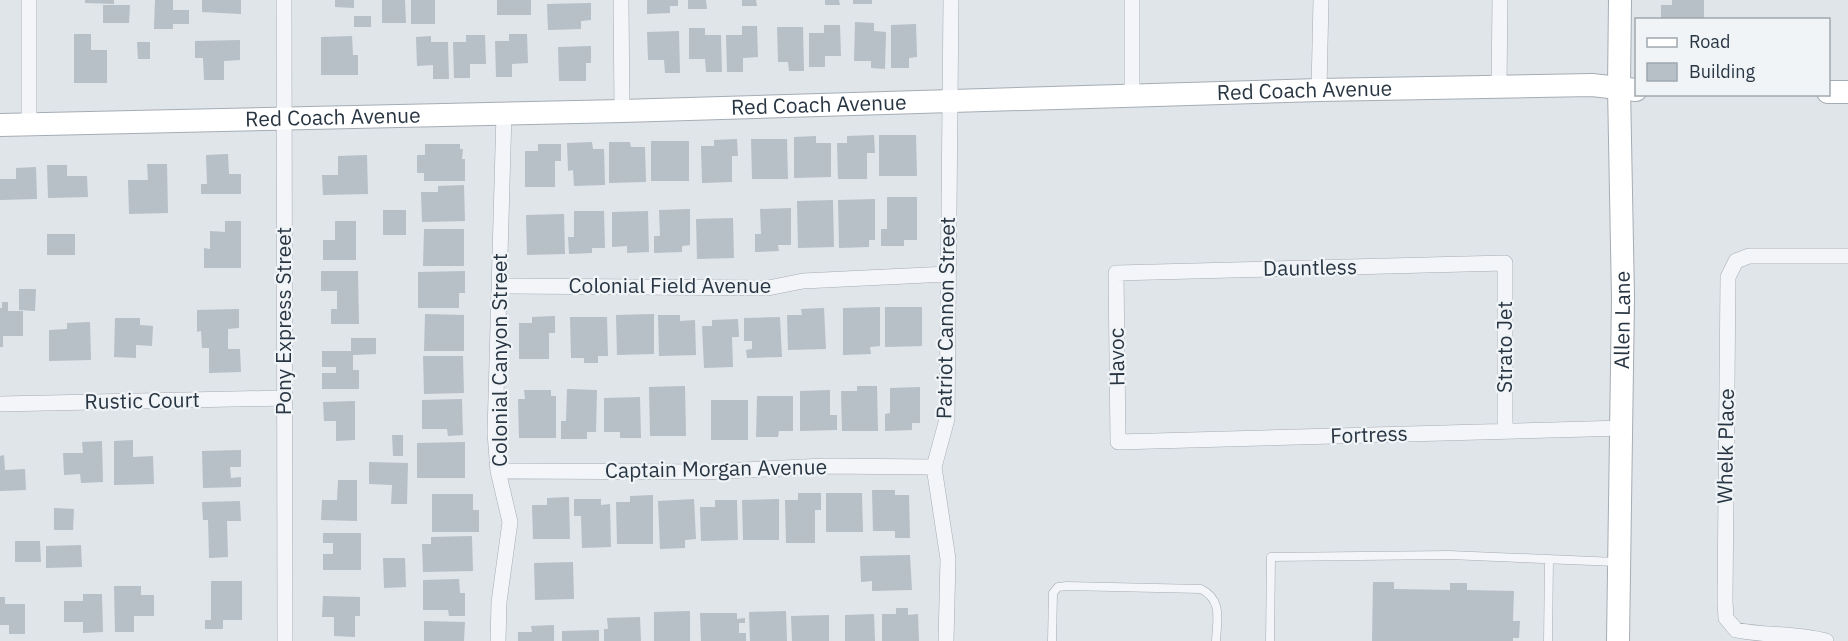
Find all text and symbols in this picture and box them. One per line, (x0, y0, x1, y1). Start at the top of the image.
legend (1635, 18, 1830, 96)
text: Road (1689, 30, 1730, 53)
text: Building (1689, 60, 1756, 83)
street label: Red Coach Avenue (1216, 74, 1392, 106)
street label: Red Coach Avenue (731, 87, 907, 121)
street label: Red Coach Avenue (245, 101, 421, 132)
street label: Patriot Cannon Street (929, 216, 961, 419)
street label: Pony Express Street (269, 227, 297, 415)
street label: Dauntless (1263, 252, 1357, 282)
street label: Colonial Canyon Street (485, 253, 513, 467)
street label: Colonial Field Avenue (569, 271, 771, 299)
street label: Allen Lane (1607, 271, 1636, 369)
street label: Strato Jet (1490, 301, 1518, 393)
street label: Havoc (1101, 328, 1131, 386)
street label: Rustic Court (84, 385, 200, 415)
street label: Whelk Place (1710, 388, 1740, 504)
street label: Fortress (1330, 419, 1408, 449)
street label: Captain Morgan Avenue (605, 452, 827, 484)

